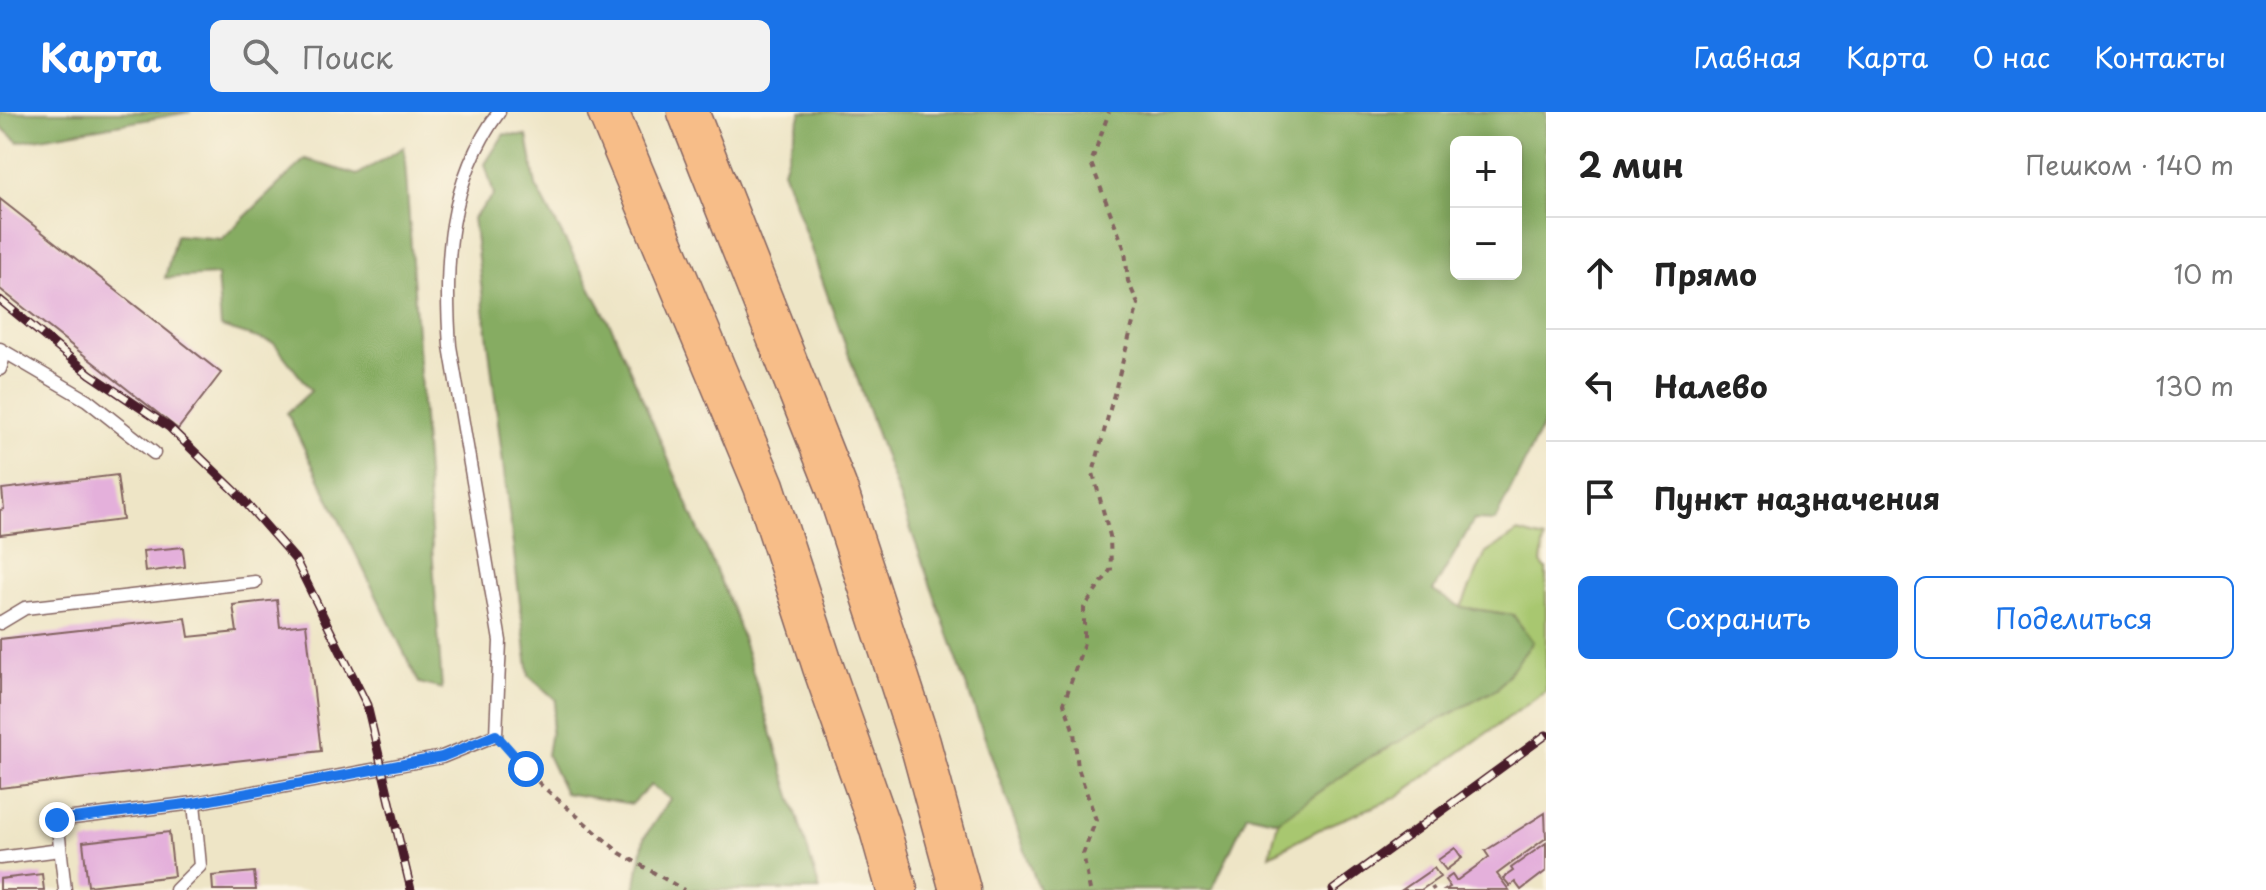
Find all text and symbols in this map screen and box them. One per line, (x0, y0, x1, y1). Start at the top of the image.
search box (210, 20, 770, 92)
text: Карта (40, 28, 162, 85)
icon: search (238, 34, 282, 78)
text: Поиск (302, 34, 393, 79)
text: Главная (1694, 35, 1802, 78)
text: Карта (1846, 35, 1928, 78)
text: О нас (1972, 35, 2050, 78)
text: Контакты (2094, 35, 2226, 78)
map controls (1450, 136, 1522, 280)
button: + (1450, 136, 1522, 208)
text: 2 мин (1578, 138, 1684, 190)
text: Пешком · 140 m (2025, 145, 2234, 184)
button: − (1450, 208, 1522, 280)
icon: ahead (1578, 251, 1622, 295)
text: Прямо (1654, 251, 1757, 296)
text: 10 m (2173, 254, 2234, 293)
icon: left (1578, 363, 1622, 407)
text: Налево (1654, 363, 1768, 408)
text: 130 m (2155, 366, 2234, 405)
icon: arrive (1578, 475, 1622, 519)
text: Пункт назначения (1654, 475, 1940, 520)
button: Сохранить (1578, 576, 1898, 659)
button: Поделиться (1914, 576, 2234, 659)
route start (508, 751, 544, 787)
route end (39, 802, 75, 838)

